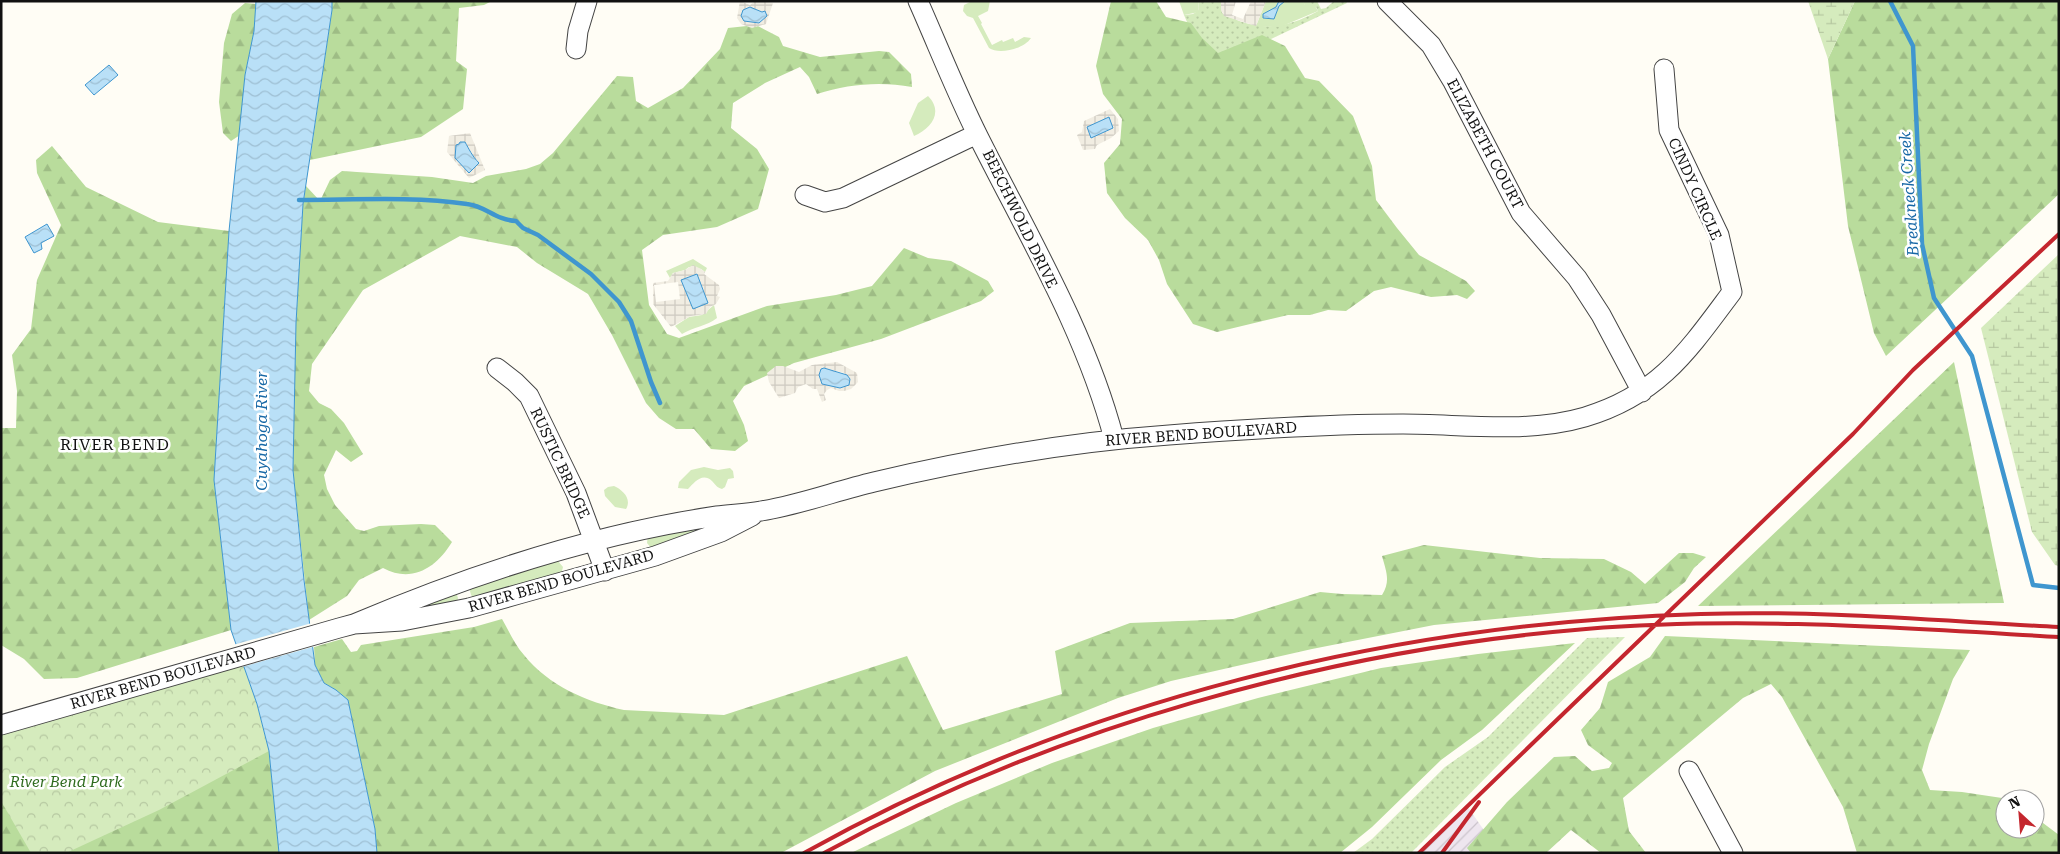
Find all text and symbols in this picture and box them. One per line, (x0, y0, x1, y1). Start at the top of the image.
street label: ELIZABETH COURT (1443, 76, 1527, 212)
water label: Breakneck Creek (1895, 131, 1923, 258)
street label: CINDY CIRCLE (1664, 135, 1726, 243)
street label: BEECHWOLD DRIVE (979, 147, 1061, 291)
water label: Cuyahoga River (252, 371, 271, 491)
street label: RUSTIC BRIDGE (526, 405, 594, 521)
street label: RIVER BEND BOULEVARD (1104, 418, 1298, 450)
district label: RIVER BEND (60, 435, 170, 454)
street label: RIVER BEND BOULEVARD (466, 546, 656, 616)
street label: RIVER BEND BOULEVARD (68, 643, 258, 713)
park label: River Bend Park (9, 773, 123, 791)
north arrow (1995, 789, 2045, 839)
text: N (2006, 793, 2023, 812)

